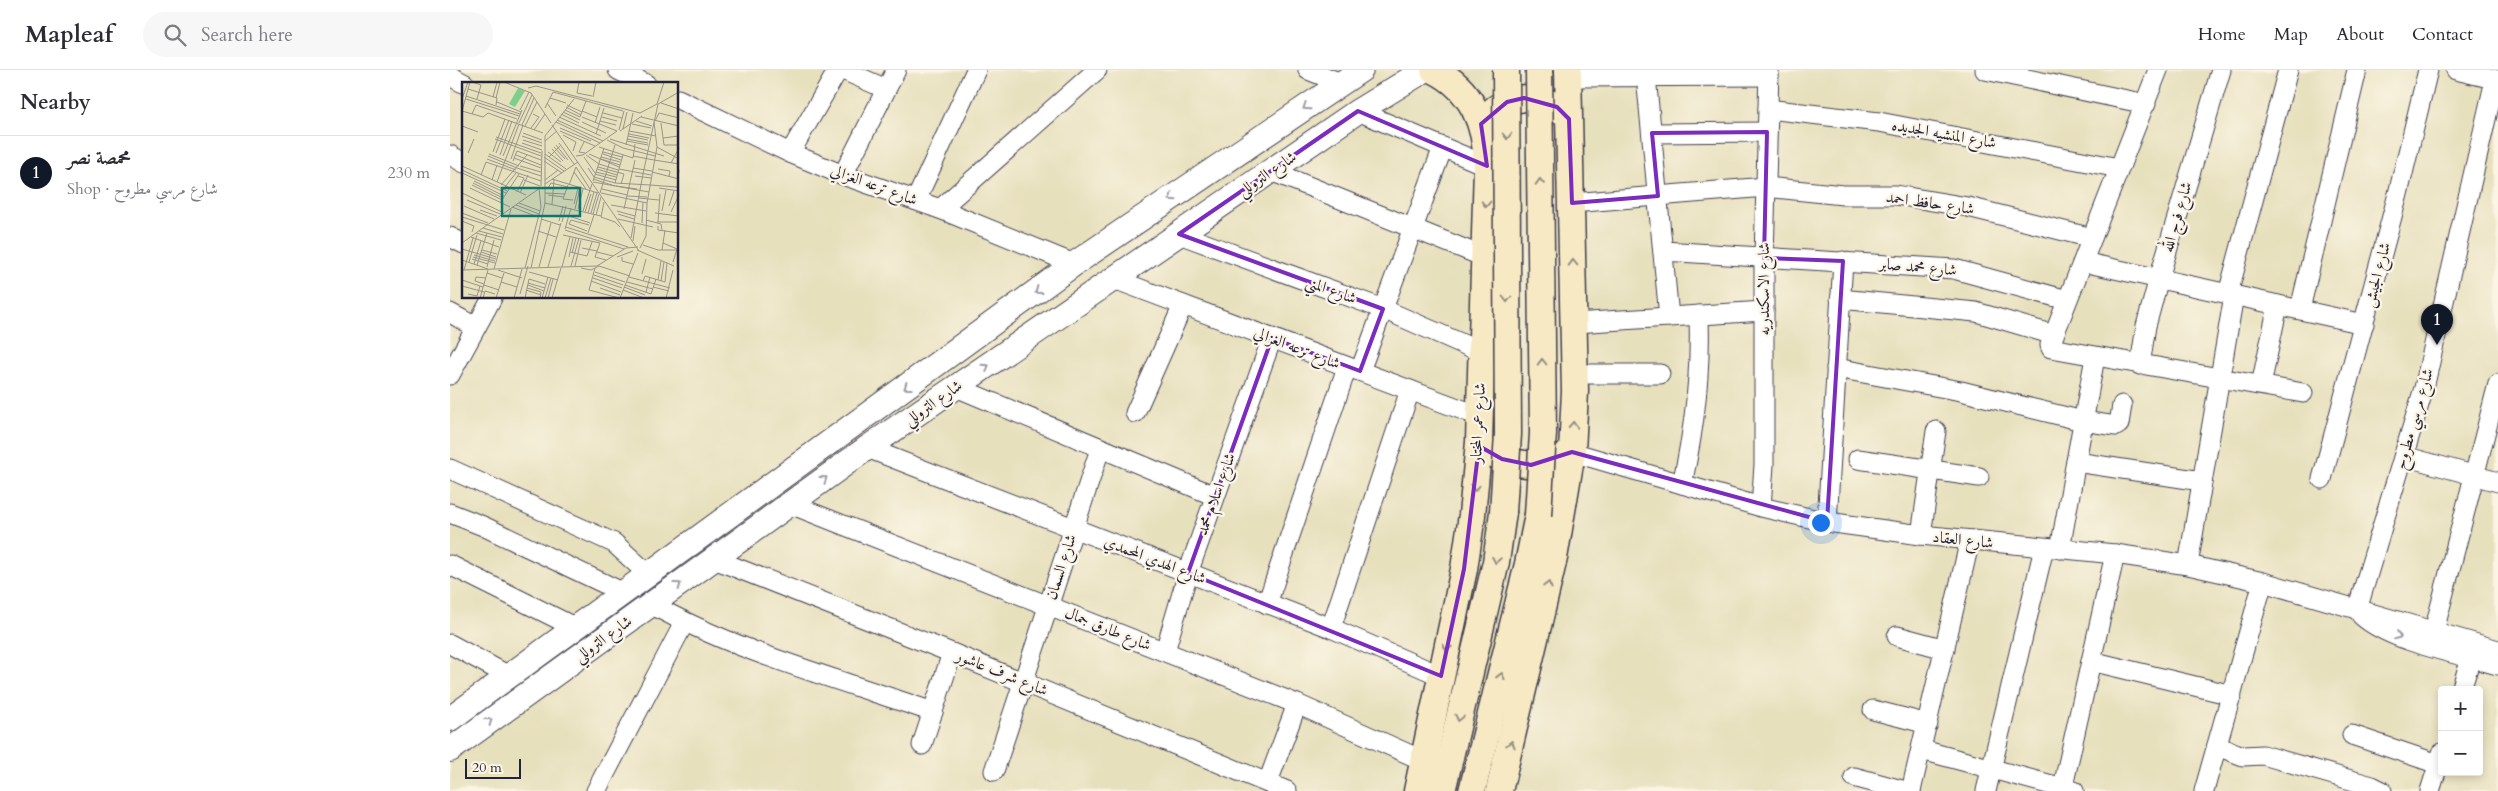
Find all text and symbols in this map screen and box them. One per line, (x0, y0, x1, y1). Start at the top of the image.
search box (143, 12, 493, 57)
text: Mapleaf (25, 18, 113, 51)
icon: search (161, 21, 189, 49)
text: Search here (201, 22, 293, 48)
text: Home (2198, 22, 2246, 47)
text: Map (2274, 22, 2308, 47)
text: About (2336, 22, 2384, 47)
text: Contact (2412, 22, 2473, 47)
inset map (462, 82, 679, 299)
text: Nearby (20, 88, 91, 117)
one-way arrow (1302, 100, 1311, 110)
street label: شارع المنشيه الجديده (1890, 114, 1998, 156)
one-way arrow (1501, 132, 1512, 140)
text: محمصة نصر (67, 145, 131, 171)
street label: شارع التروللي (1233, 146, 1303, 205)
street label: شارع ترعه الغزالي (827, 159, 921, 213)
text: 1 (32, 162, 40, 184)
text: 230 m (388, 162, 430, 184)
one-way arrow (1535, 177, 1546, 185)
text: Shop · شارع مرسي مطروح (67, 178, 218, 200)
street label: شارع فرج الله (2155, 179, 2200, 256)
street label: شارع حافظ احمد (1884, 186, 1976, 222)
one-way arrow (1168, 192, 1178, 201)
one-way arrow (1480, 200, 1491, 208)
street label: شارع الجيش (2358, 240, 2398, 311)
street label: شارع الاسكندريه (1753, 242, 1777, 336)
street label: شارع محمد صابر (1876, 252, 1958, 283)
one-way arrow (1567, 258, 1578, 266)
street label: شارع المني (1301, 271, 1360, 313)
one-way arrow (1035, 285, 1044, 293)
one-way arrow (1502, 295, 1512, 303)
pin: 1 (2421, 304, 2453, 345)
street label: شارع ترعه الغزالي (1250, 321, 1343, 376)
one-way arrow (1537, 357, 1548, 365)
one-way arrow (980, 364, 990, 373)
street label: شارع مرسي مطروح (2389, 366, 2443, 473)
street label: شارع التروللي (899, 375, 969, 435)
one-way arrow (904, 381, 913, 389)
street label: شارع عمر المختار (1465, 382, 1493, 466)
one-way arrow (1568, 421, 1578, 428)
street label: شارع اسلام محمد (1191, 450, 1244, 539)
one-way arrow (818, 477, 827, 485)
one-way arrow (1469, 485, 1480, 493)
your location (1808, 510, 1834, 536)
street label: شارع العقاد (1931, 526, 1995, 556)
street label: شارع الهدي المحمدي (1100, 530, 1209, 591)
street label: شارع السمان (1040, 531, 1084, 603)
one-way arrow (1491, 556, 1501, 564)
one-way arrow (1542, 581, 1553, 590)
one-way arrow (672, 582, 682, 591)
street label: شارع طارق جمال (1061, 602, 1155, 658)
street label: شارع التروللي (569, 610, 639, 671)
one-way arrow (2393, 630, 2401, 640)
street label: شارع شرف عاشور (950, 644, 1051, 703)
one-way arrow (1442, 644, 1453, 653)
one-way arrow (1495, 672, 1505, 680)
map controls (2438, 686, 2483, 776)
button: + (2438, 686, 2483, 731)
one-way arrow (1454, 714, 1465, 723)
one-way arrow (484, 718, 493, 727)
button: − (2438, 731, 2483, 776)
one-way arrow (1505, 739, 1516, 748)
scale bar (465, 756, 521, 779)
text: 20 m (472, 758, 502, 777)

